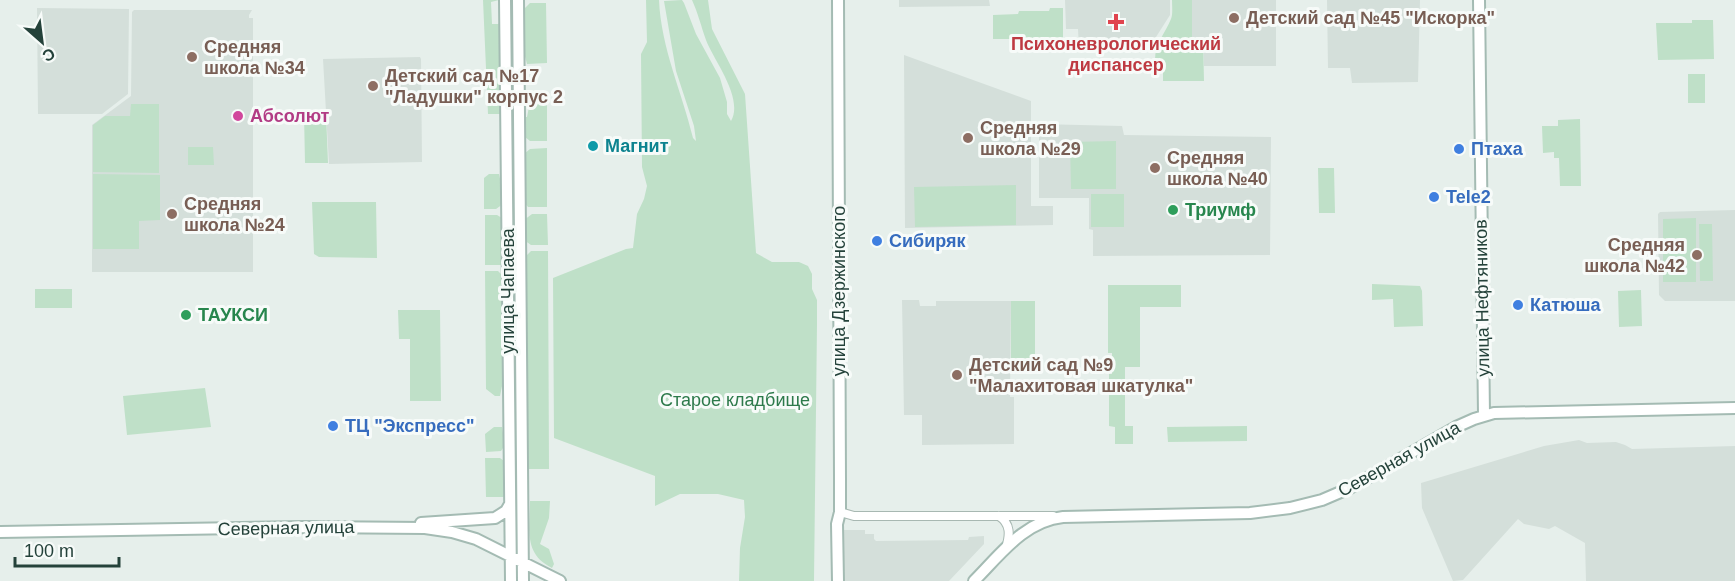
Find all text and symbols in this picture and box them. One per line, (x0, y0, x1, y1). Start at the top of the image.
place label: Детский сад №45 "Искорка" (1246, 8, 1495, 28)
marker: Детский сад №45 "Искорка" (1227, 11, 1241, 25)
north arrow (12, 12, 72, 72)
marker: Психоневрологический диспансер (1107, 13, 1125, 31)
place label: Психоневрологический диспансер (1011, 34, 1221, 75)
place label: Средняя школа №34 (204, 37, 305, 78)
text: С (39, 45, 58, 65)
marker: Средняя школа №34 (185, 50, 199, 64)
place label: Детский сад №17 "Ладушки" корпус 2 (385, 66, 563, 107)
marker: Детский сад №17 "Ладушки" корпус 2 (366, 79, 380, 93)
place label: Абсолют (250, 106, 330, 126)
marker: Абсолют (231, 109, 245, 123)
place label: Средняя школа №29 (980, 118, 1081, 159)
marker: Средняя школа №29 (961, 131, 975, 145)
place label: Магнит (605, 136, 669, 156)
marker: Магнит (586, 139, 600, 153)
place label: Птаха (1471, 139, 1524, 159)
marker: Птаха (1452, 142, 1466, 156)
place label: Средняя школа №40 (1167, 148, 1268, 189)
marker: Средняя школа №40 (1148, 161, 1162, 175)
place label: Tele2 (1446, 187, 1491, 207)
marker: Tele2 (1427, 190, 1441, 204)
place label: Средняя школа №24 (184, 194, 285, 235)
place label: Триумф (1185, 200, 1256, 220)
marker: Триумф (1166, 203, 1180, 217)
street label: улица Дзержинского (829, 206, 849, 376)
marker: Средняя школа №24 (165, 207, 179, 221)
street label: улица Нефтяников (1471, 219, 1493, 377)
street label: улица Чапаева (498, 227, 518, 354)
place label: Сибиряк (889, 231, 967, 251)
marker: Сибиряк (870, 234, 884, 248)
place label: Средняя школа №42 (1584, 235, 1685, 276)
marker: Средняя школа №42 (1690, 248, 1704, 262)
place label: Катюша (1530, 295, 1601, 315)
marker: Катюша (1511, 298, 1525, 312)
place label: ТАУКСИ (198, 305, 268, 325)
marker: ТАУКСИ (179, 308, 193, 322)
place label: Детский сад №9 "Малахитовая шкатулка" (969, 355, 1193, 396)
marker: Детский сад №9 "Малахитовая шкатулка" (950, 368, 964, 382)
park label: Старое кладбище (660, 390, 810, 410)
place label: ТЦ "Экспресс" (345, 416, 474, 436)
street label: Северная улица (1334, 417, 1464, 501)
marker: ТЦ "Экспресс" (326, 419, 340, 433)
street label: Северная улица (218, 517, 355, 539)
scale bar (15, 530, 118, 568)
text: 100 m (24, 541, 74, 561)

